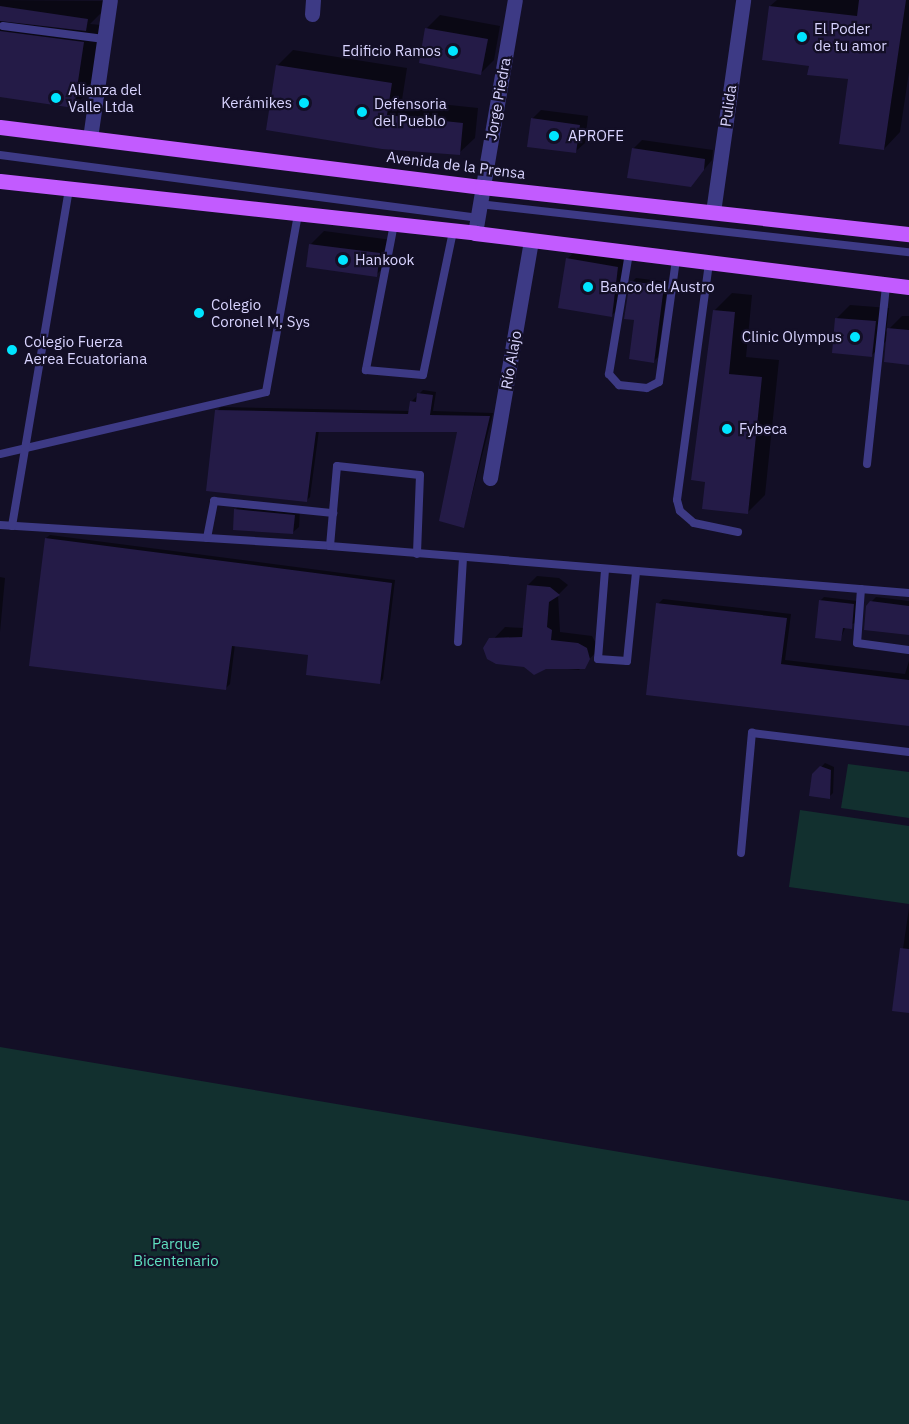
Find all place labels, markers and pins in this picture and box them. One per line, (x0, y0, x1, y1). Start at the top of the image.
place label: El Poder de tu amor (814, 19, 887, 54)
marker: El Poder de tu amor (795, 30, 809, 44)
place label: Edificio Ramos (342, 42, 441, 60)
marker: Edificio Ramos (446, 44, 460, 58)
place label: Alianza del Valle Ltda (68, 80, 141, 115)
marker: Alianza del Valle Ltda (49, 91, 63, 105)
place label: Kerámikes (221, 94, 292, 112)
place label: Defensoria del Pueblo (374, 94, 447, 129)
marker: Kerámikes (297, 96, 311, 110)
marker: Defensoria del Pueblo (355, 105, 369, 119)
marker: APROFE (545, 127, 563, 145)
place label: APROFE (568, 127, 624, 145)
place label: Hankook (355, 251, 414, 269)
marker: Hankook (336, 253, 350, 267)
place label: Banco del Austro (600, 278, 715, 296)
marker: Banco del Austro (581, 280, 595, 294)
place label: Colegio Coronel M, Sys (211, 295, 310, 330)
marker: Colegio Coronel M, Sys (192, 306, 206, 320)
place label: Clinic Olympus (742, 328, 842, 346)
marker: Clinic Olympus (846, 328, 864, 346)
place label: Colegio Fuerza Aerea Ecuatoriana (24, 332, 147, 367)
marker: Colegio Fuerza Aerea Ecuatoriana (5, 343, 19, 357)
place label: Fybeca (739, 420, 787, 438)
marker: Fybeca (720, 422, 734, 436)

